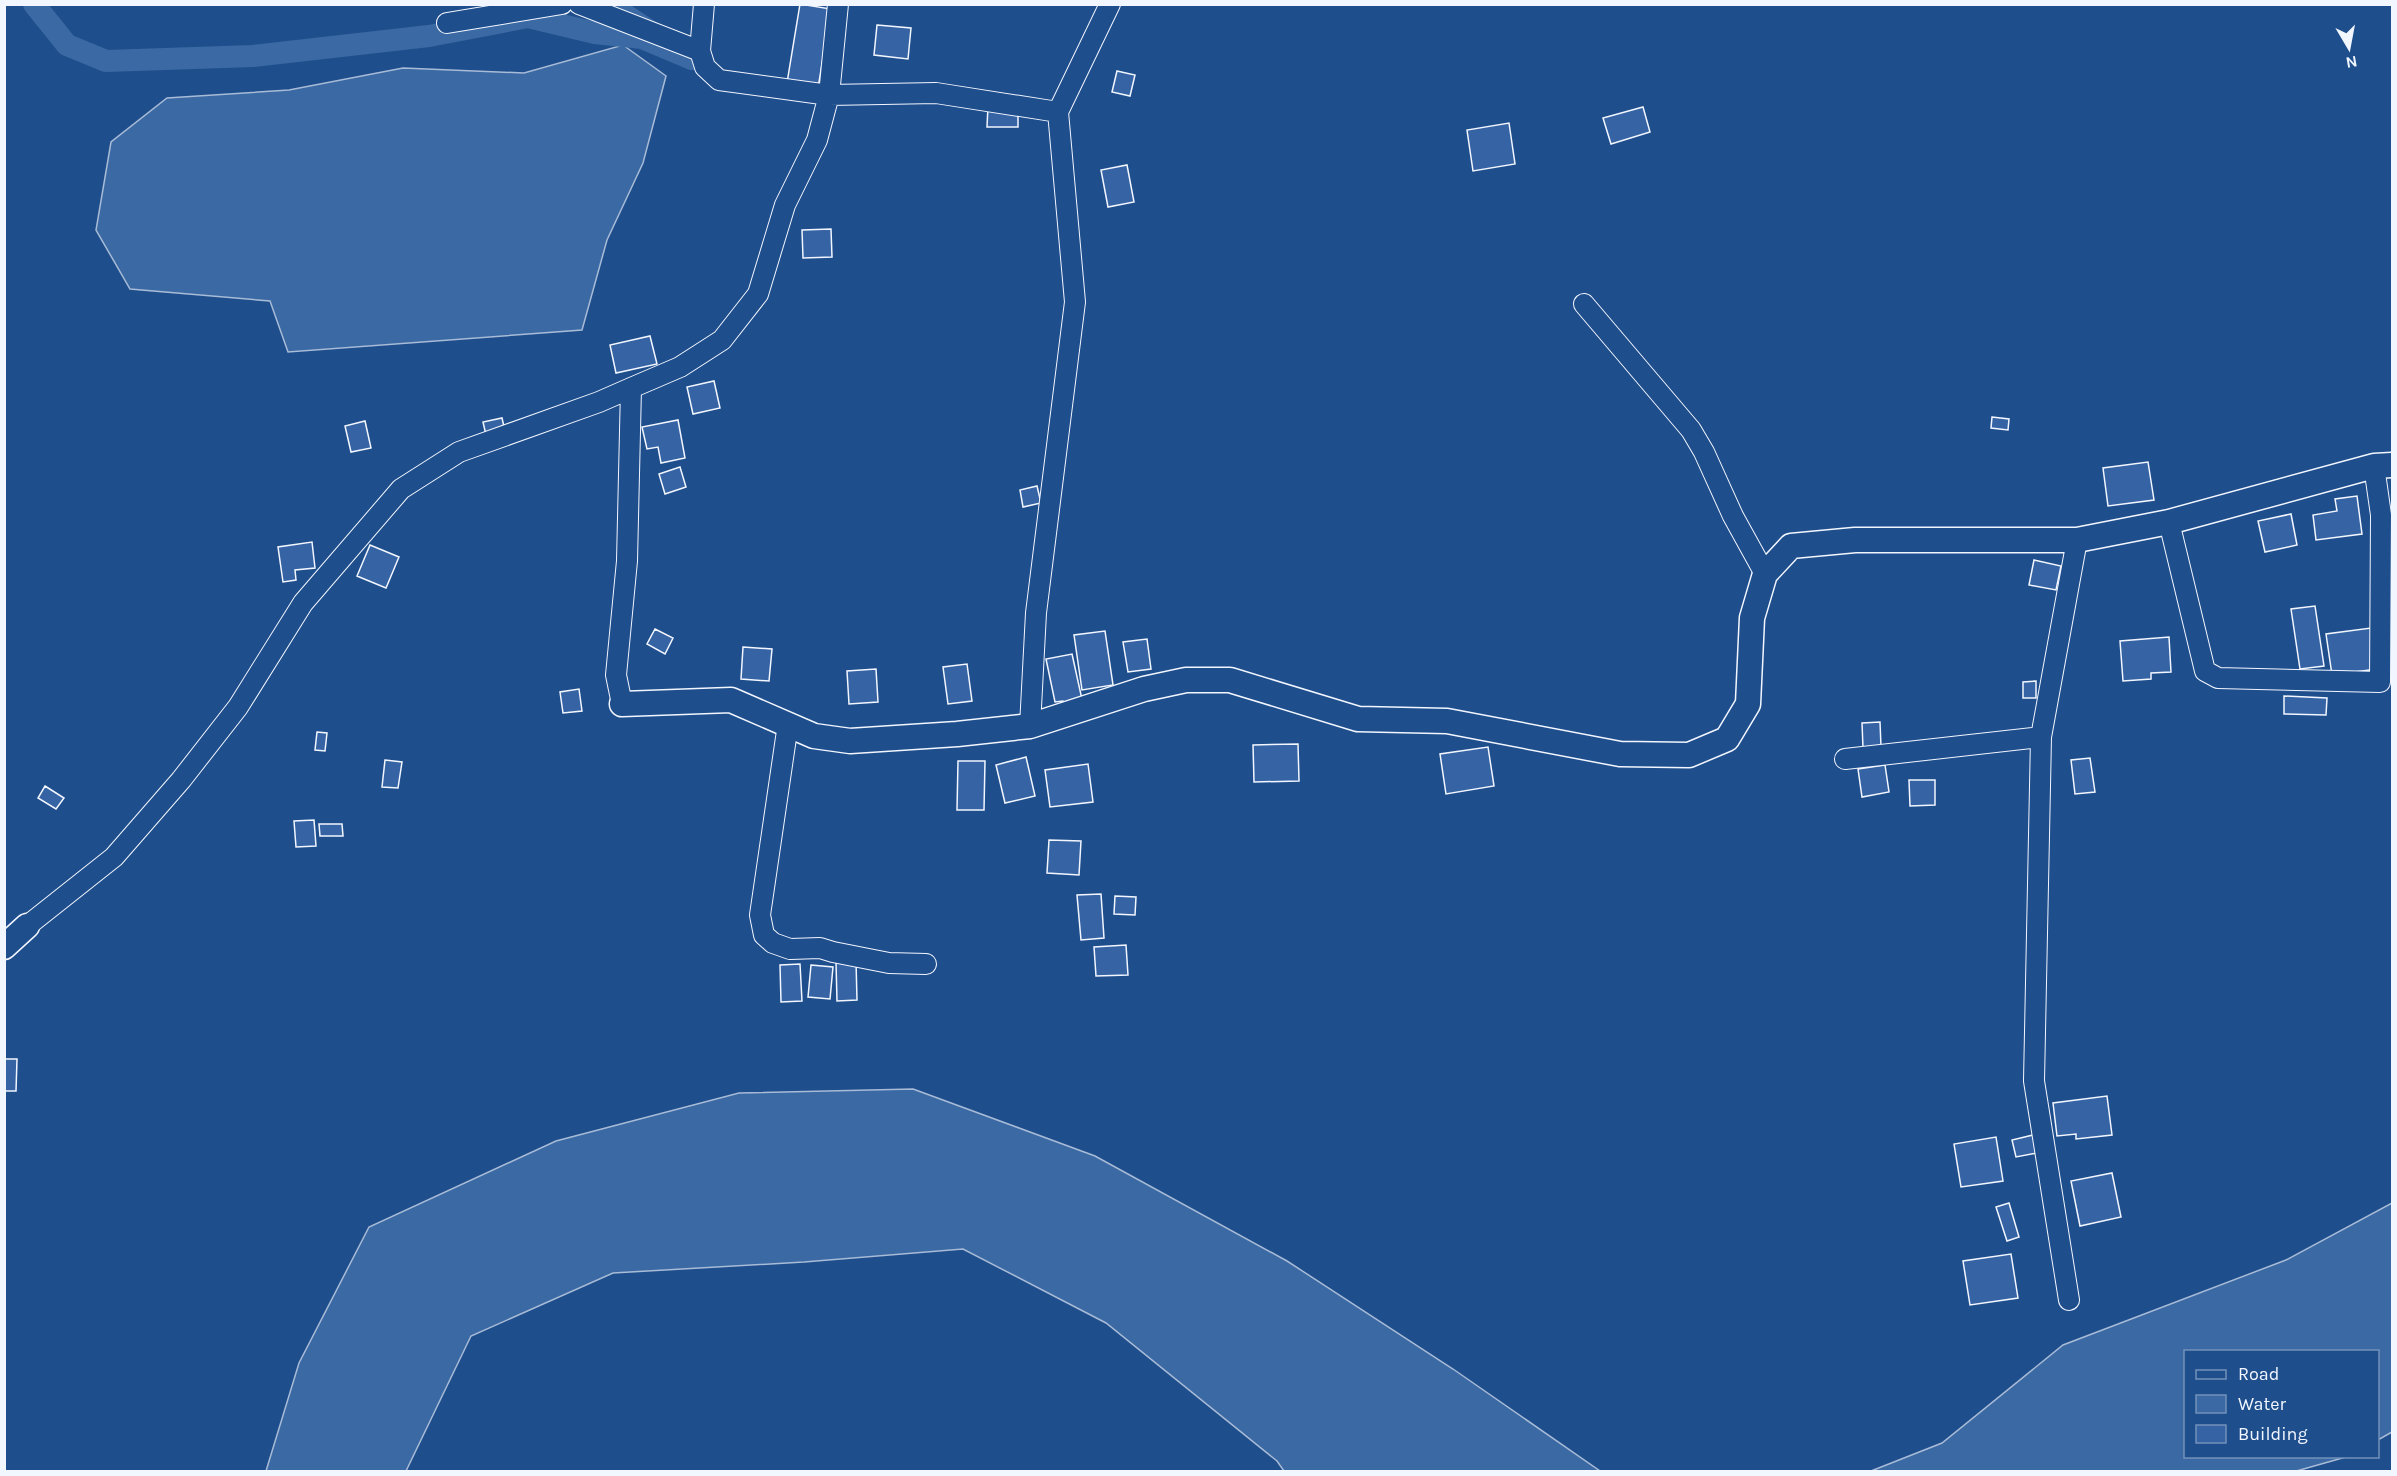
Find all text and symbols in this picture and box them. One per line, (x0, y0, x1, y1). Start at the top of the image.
north arrow (2319, 18, 2379, 78)
text: N (2344, 52, 2359, 73)
legend (2184, 1350, 2379, 1458)
text: Road (2238, 1363, 2279, 1385)
text: Water (2238, 1393, 2286, 1415)
text: Building (2238, 1423, 2308, 1445)

